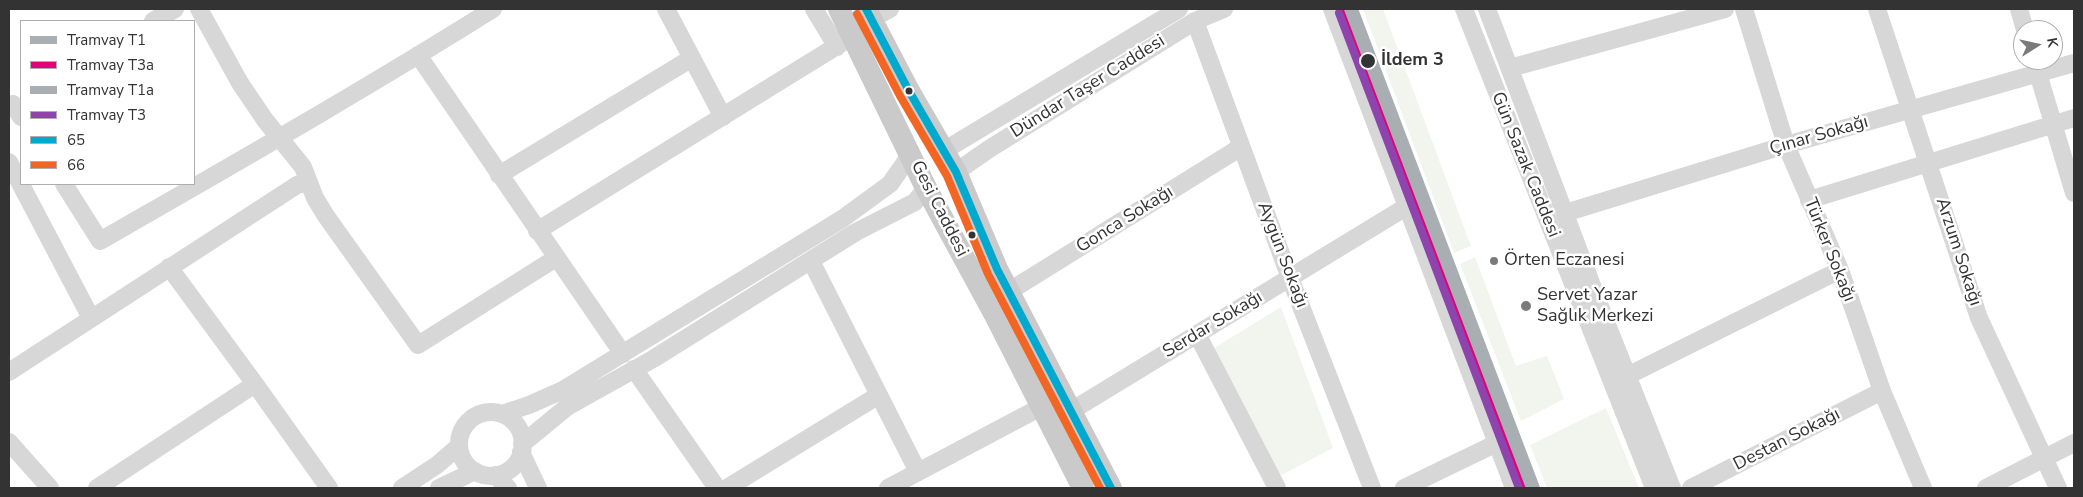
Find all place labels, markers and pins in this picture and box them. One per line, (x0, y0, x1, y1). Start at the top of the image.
place label: İldem 3 (1381, 50, 1444, 72)
marker: İldem 3 (1359, 52, 1377, 70)
unlabelled marker (904, 86, 914, 96)
unlabelled marker (967, 230, 977, 240)
place label: Örten Eczanesi (1504, 250, 1625, 272)
marker: Örten Eczanesi (1488, 255, 1500, 267)
place label: Servet Yazar Sağlık Merkezi (1537, 285, 1654, 328)
marker: Servet Yazar Sağlık Merkezi (1519, 299, 1533, 313)

